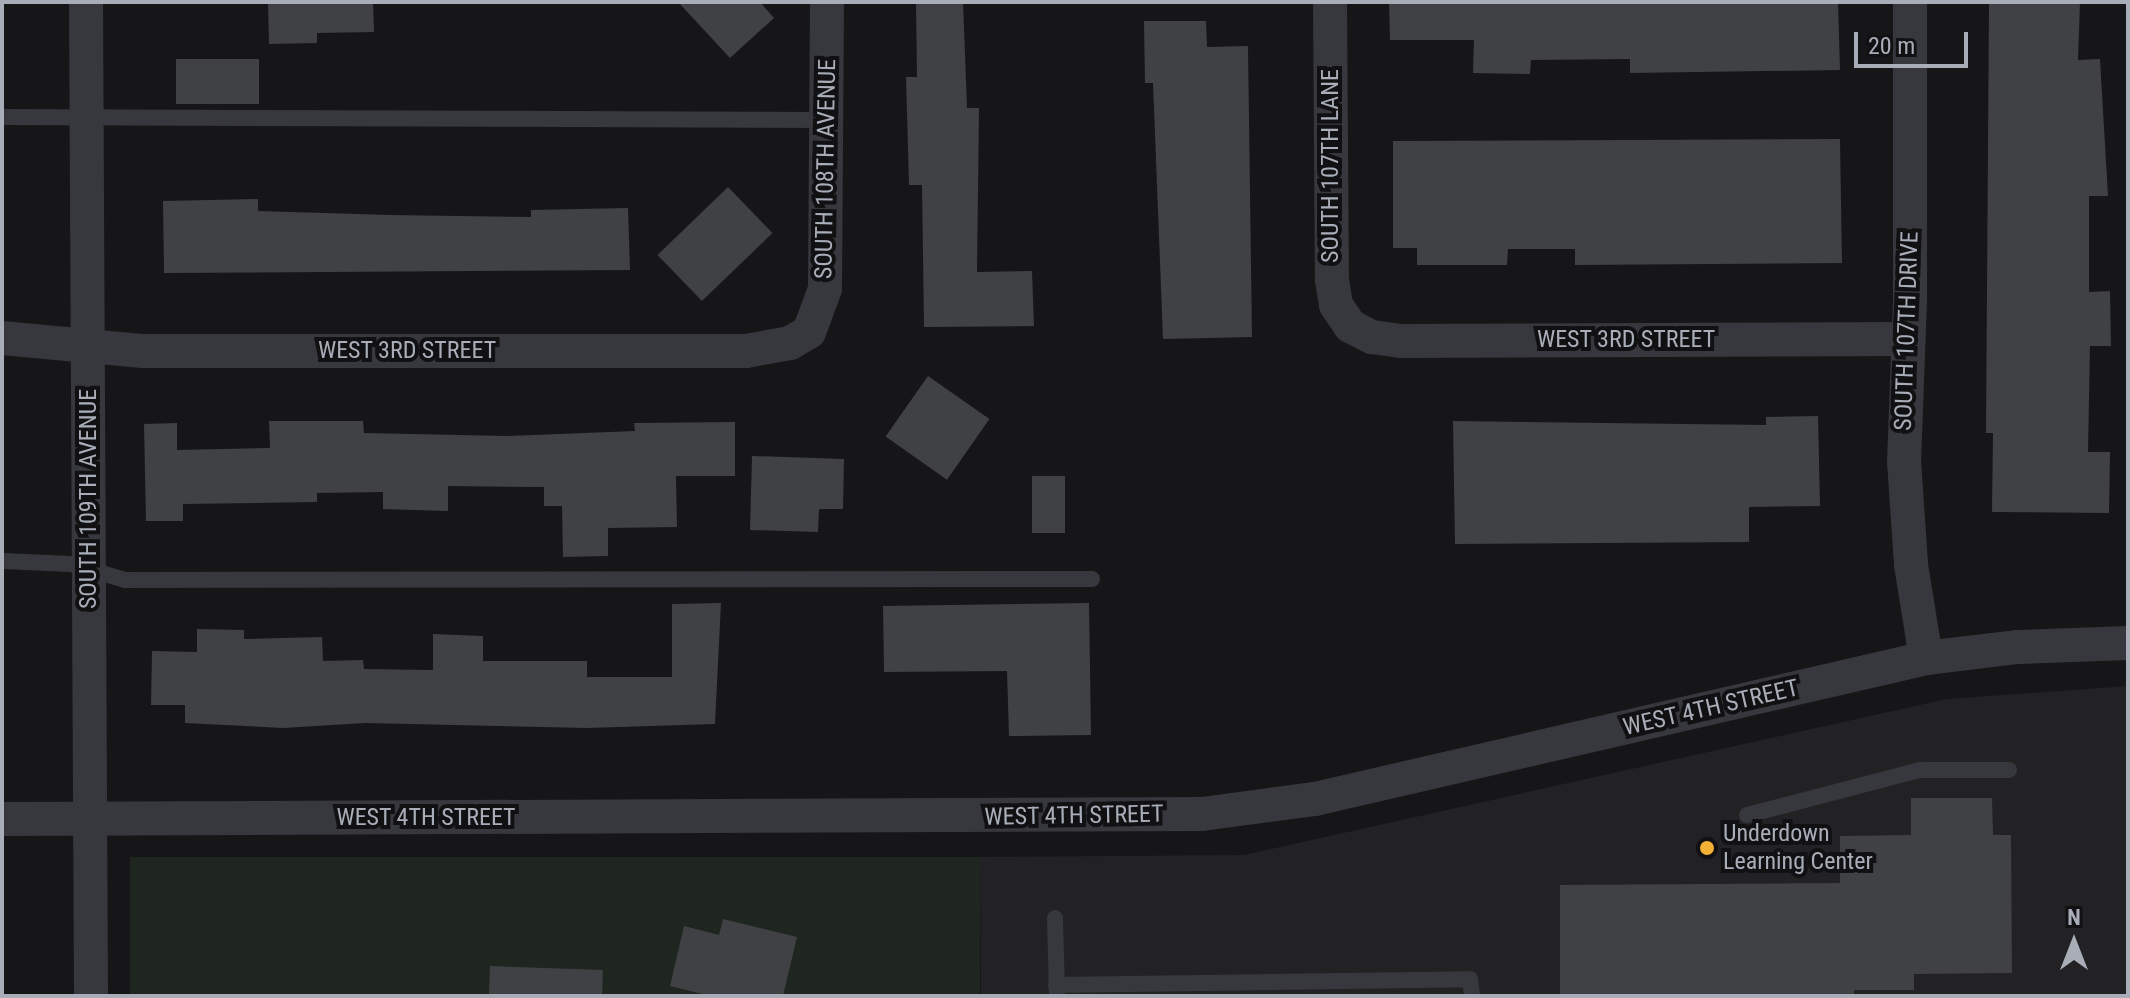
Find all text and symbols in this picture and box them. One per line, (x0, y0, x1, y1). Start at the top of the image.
scale bar (1858, 16, 1972, 66)
text: 20 m (1868, 32, 1915, 60)
street label: SOUTH 108TH AVENUE (810, 59, 842, 279)
street label: SOUTH 107TH LANE (1317, 69, 1345, 263)
street label: SOUTH 107TH DRIVE (1889, 231, 1925, 431)
street label: WEST 3RD STREET (1537, 326, 1715, 354)
street label: WEST 3RD STREET (318, 337, 496, 365)
street label: SOUTH 109TH AVENUE (75, 389, 103, 609)
street label: WEST 4TH STREET (1620, 674, 1802, 742)
street label: WEST 4TH STREET (984, 800, 1164, 832)
street label: WEST 4TH STREET (336, 804, 516, 832)
place label: Underdown Learning Center (1723, 820, 1873, 876)
marker: Underdown Learning Center (1698, 839, 1716, 857)
north arrow (2034, 902, 2114, 982)
text: N (2067, 905, 2081, 930)

